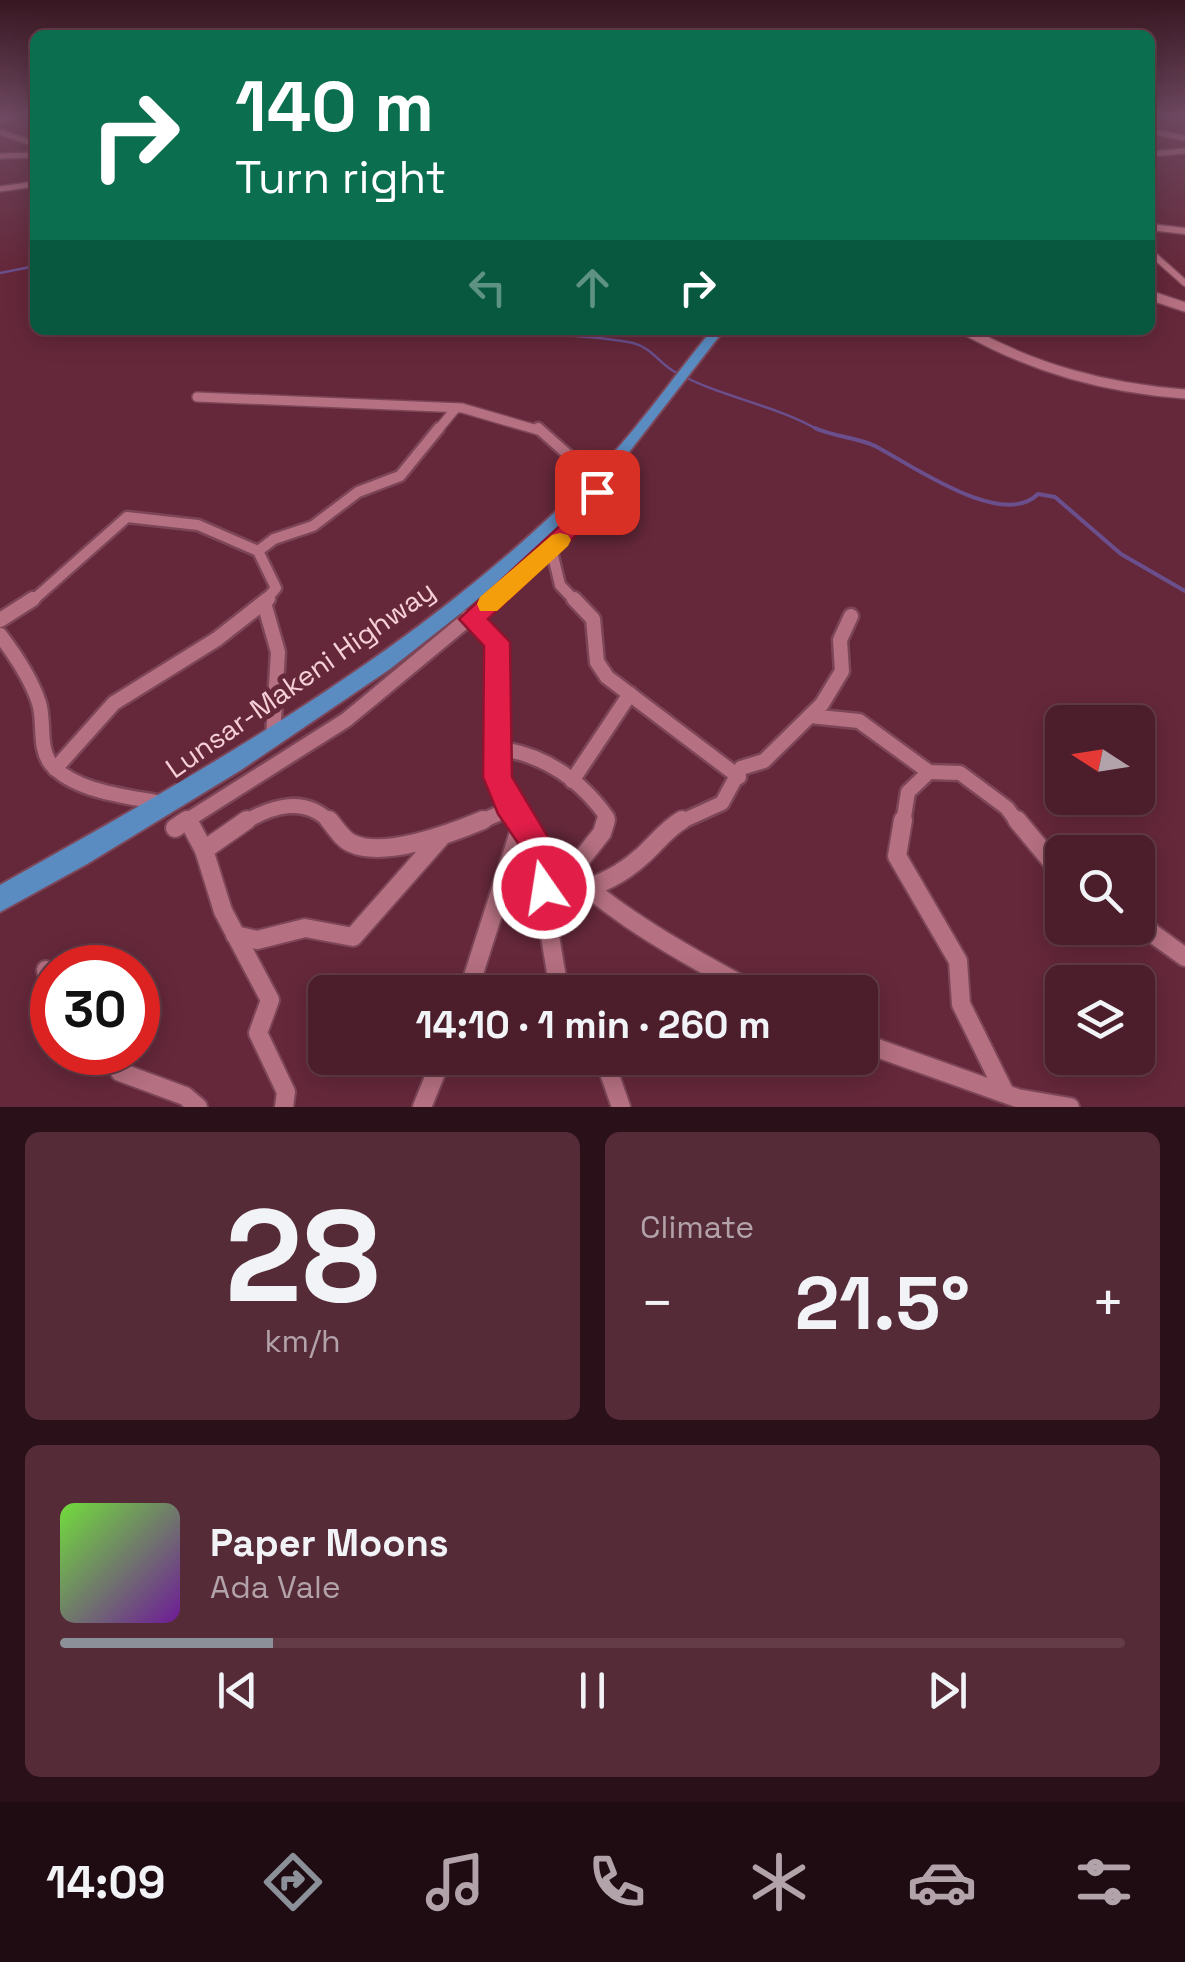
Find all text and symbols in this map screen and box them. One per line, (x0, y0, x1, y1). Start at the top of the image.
text: 140 m (235, 62, 434, 151)
icon: right (70, 70, 200, 200)
text: Turn right (235, 149, 446, 206)
icon: left (460, 260, 515, 315)
icon: ahead (565, 260, 620, 315)
icon: right (670, 260, 725, 315)
pin (555, 450, 640, 535)
icon: arrive (570, 465, 625, 520)
street label: Lunsar-Makeni Highway (158, 572, 442, 786)
north arrow (1045, 705, 1155, 815)
map controls (1045, 705, 1155, 1075)
button: search (1045, 835, 1155, 945)
position arrow (492, 836, 596, 940)
speed limit sign: 30 (30, 945, 160, 1075)
button: layers (1045, 965, 1155, 1075)
text: 14:10 · 1 min · 260 m (415, 1001, 771, 1049)
text: 28 (225, 1173, 380, 1339)
text: Climate (640, 1207, 754, 1247)
text: 21.5° (795, 1255, 970, 1351)
text: − (640, 1268, 674, 1338)
text: + (1091, 1268, 1125, 1338)
text: km/h (264, 1321, 341, 1361)
text: Paper Moons (210, 1519, 449, 1567)
text: Ada Vale (210, 1567, 341, 1607)
icon: previous (210, 1663, 265, 1718)
icon: pause (565, 1663, 620, 1718)
icon: next (920, 1663, 975, 1718)
icon: directions (258, 1847, 328, 1917)
icon: music (420, 1847, 490, 1917)
icon: phone (582, 1847, 652, 1917)
icon: climate (744, 1847, 814, 1917)
icon: car (907, 1847, 977, 1917)
icon: filters (1069, 1847, 1139, 1917)
text: 14:09 (46, 1854, 165, 1911)

